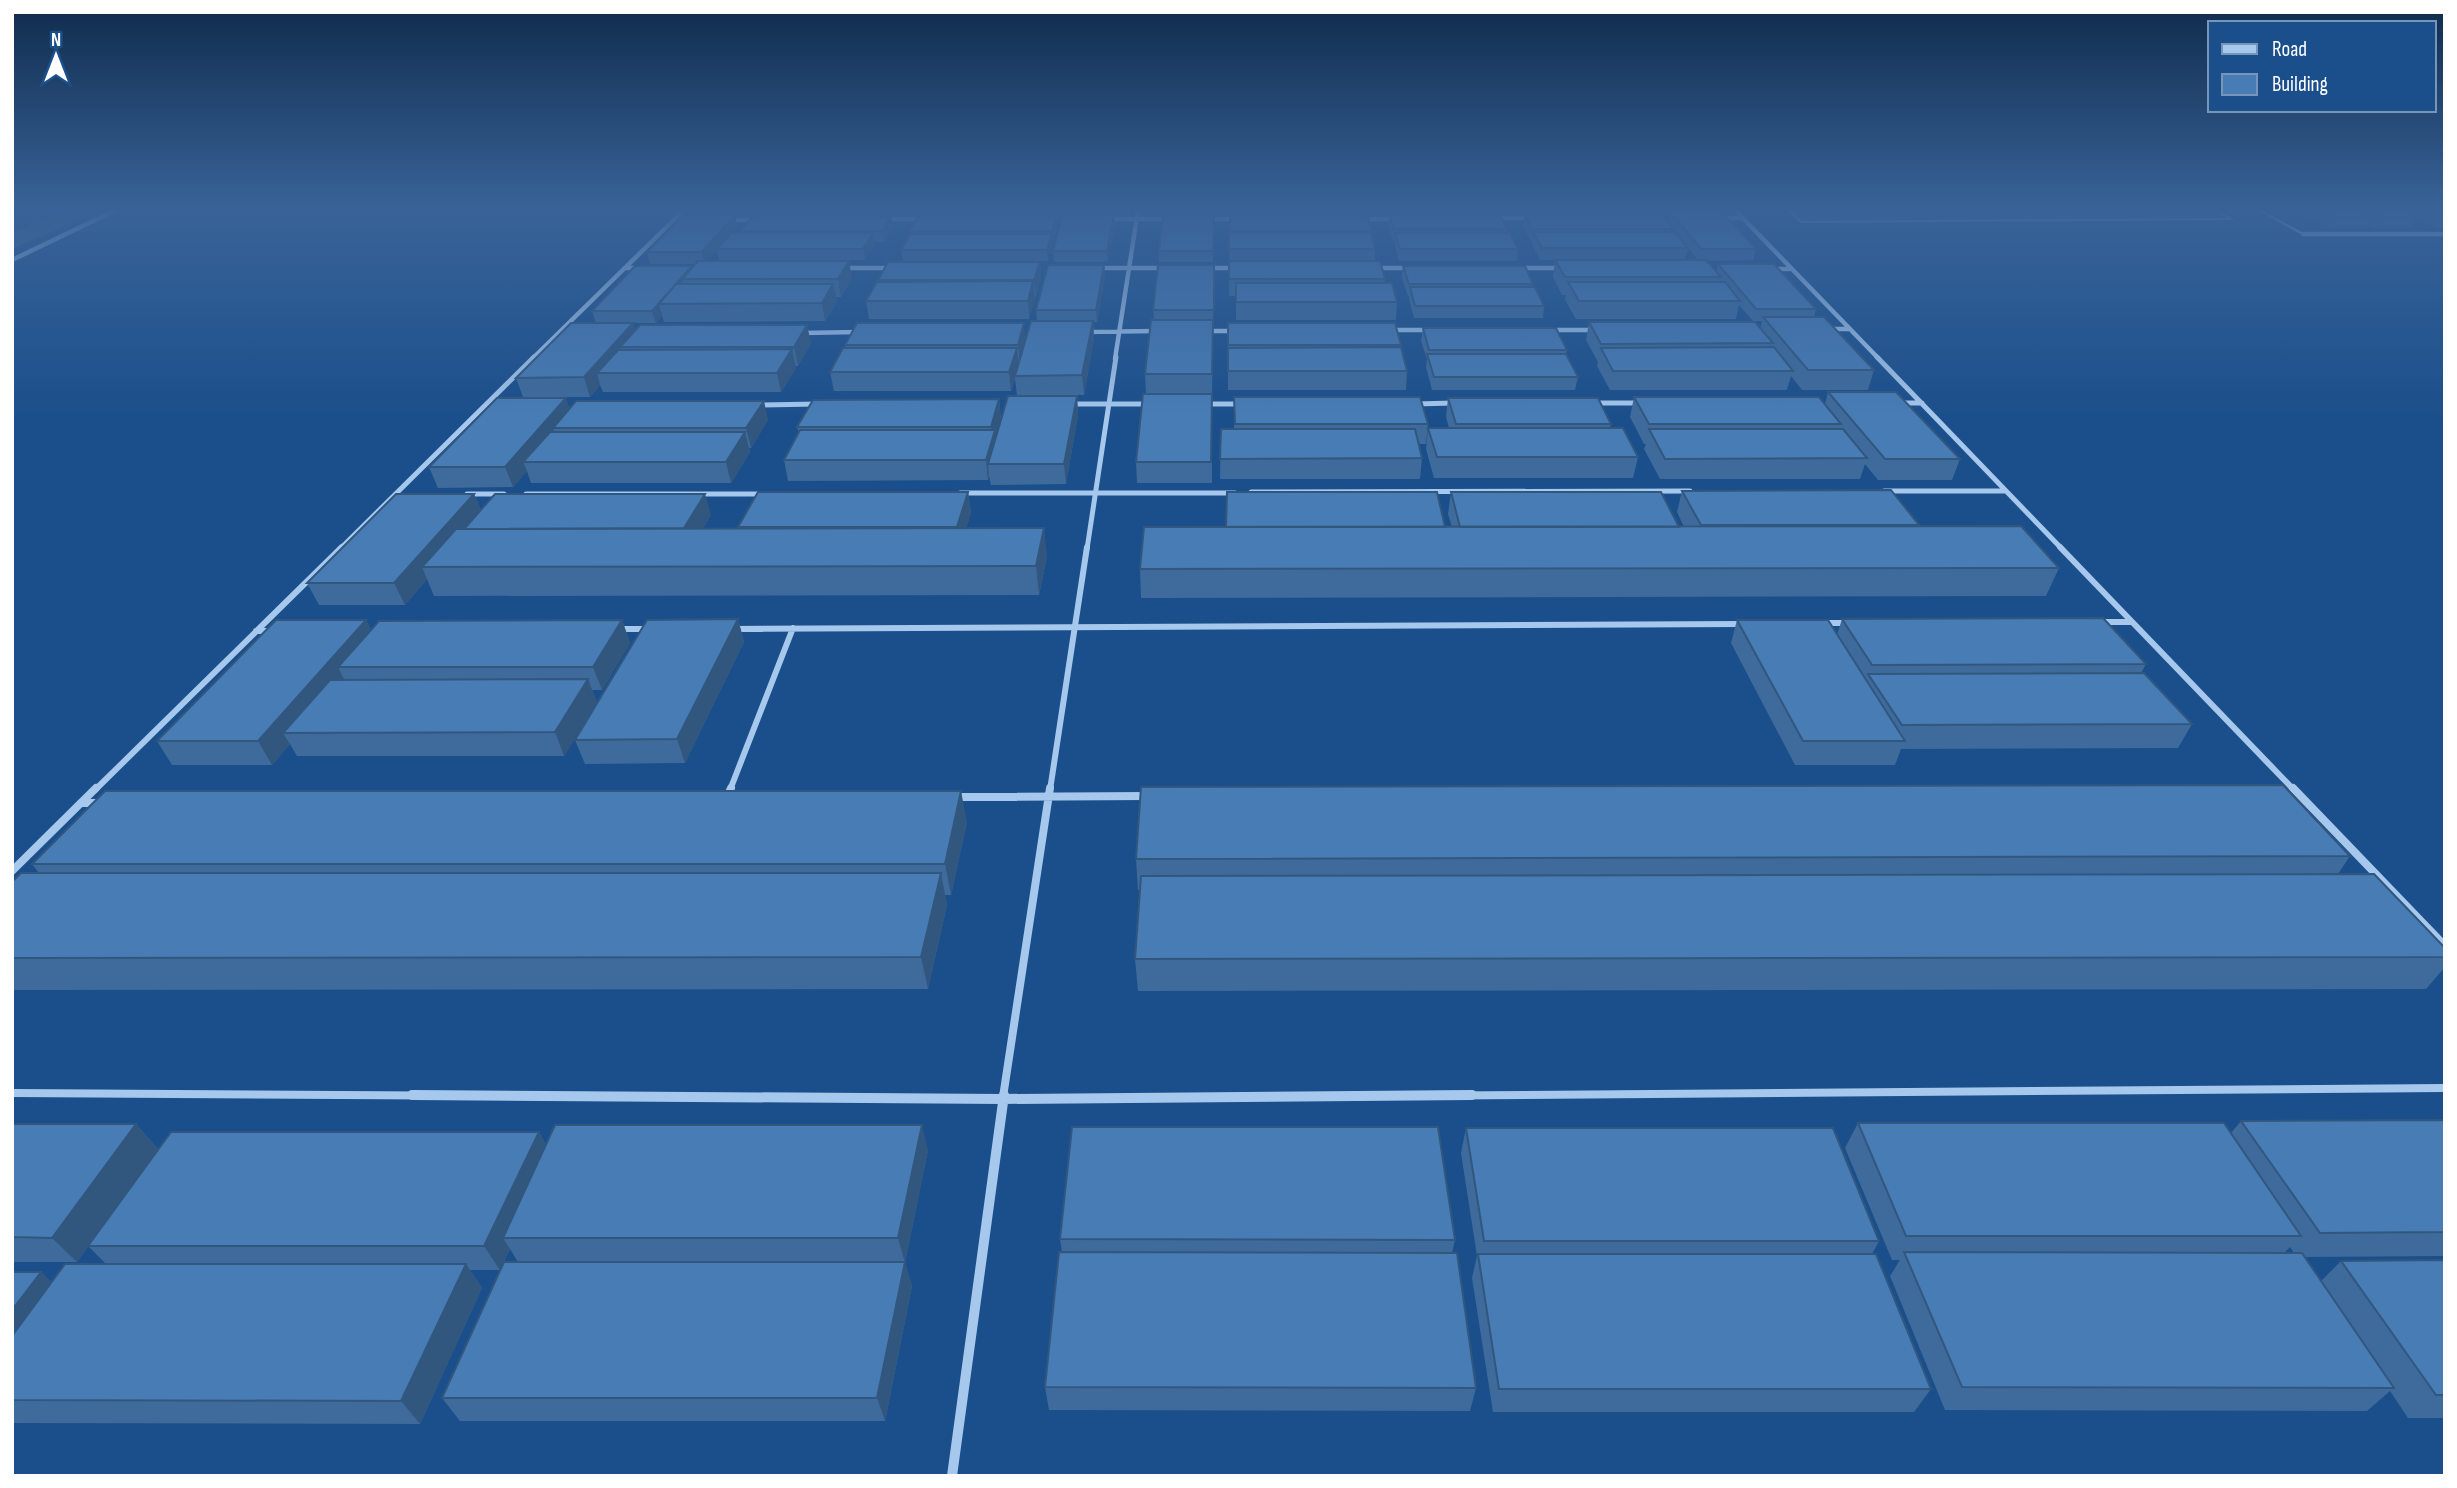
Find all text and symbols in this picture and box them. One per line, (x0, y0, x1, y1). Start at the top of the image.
north arrow (21, 21, 91, 91)
legend (2208, 21, 2436, 112)
text: N (51, 29, 61, 52)
text: Road (2272, 37, 2307, 62)
text: Building (2272, 72, 2328, 97)

